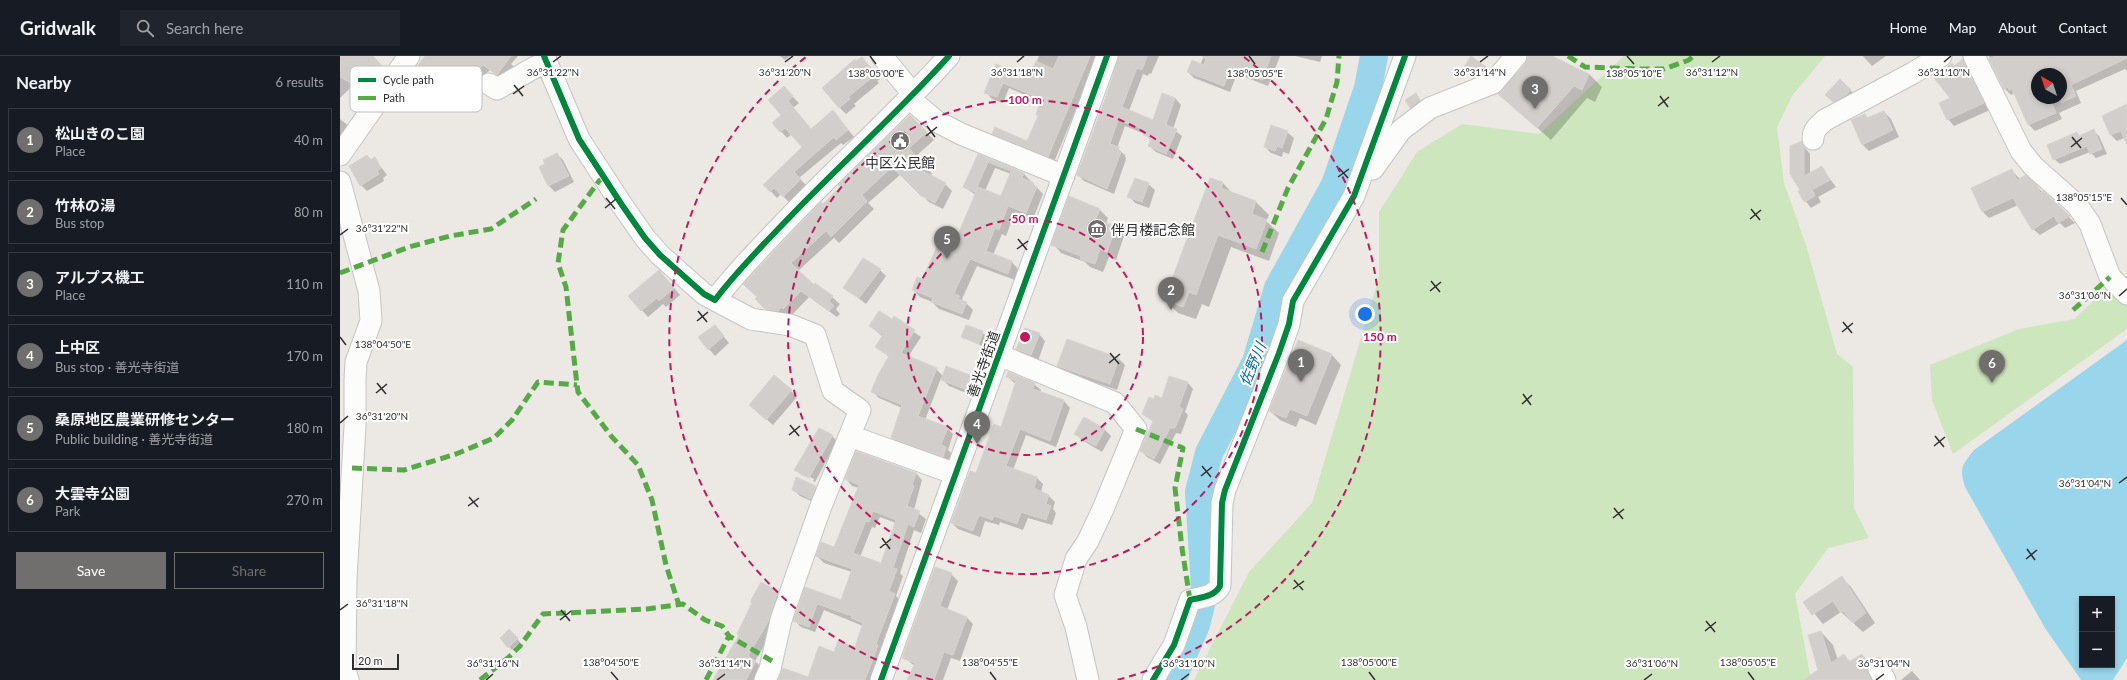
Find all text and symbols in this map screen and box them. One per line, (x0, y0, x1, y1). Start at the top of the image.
search box (120, 10, 400, 46)
text: Gridwalk (20, 16, 96, 39)
icon: search (134, 17, 156, 39)
text: Search here (166, 19, 243, 37)
text: Home (1889, 19, 1927, 36)
text: Map (1949, 19, 1976, 36)
text: About (1998, 19, 2036, 36)
text: Contact (2058, 19, 2107, 36)
legend (350, 66, 482, 112)
text: 36°31'22"N (527, 66, 579, 78)
text: 36°31'20"N (759, 66, 811, 78)
text: 36°31'18"N (991, 66, 1043, 78)
text: 36°31'14"N (1454, 66, 1506, 78)
text: 36°31'12"N (1686, 66, 1738, 78)
text: 36°31'10"N (1918, 66, 1970, 78)
text: 138°05'00"E (848, 67, 904, 79)
text: 138°05'05"E (1227, 67, 1283, 79)
text: 138°05'10"E (1606, 67, 1662, 79)
north arrow (2031, 68, 2067, 104)
text: Nearby (16, 72, 71, 93)
text: Cycle path (383, 73, 434, 86)
text: 6 results (276, 74, 324, 90)
pin: 3 (1522, 76, 1548, 109)
text: Path (383, 91, 405, 104)
text: 100 m (1008, 92, 1042, 107)
text: 松山きのこ園 (55, 124, 145, 142)
public building icon: 中区公民館 (889, 130, 911, 152)
text: 1 (26, 132, 34, 148)
text: 40 m (294, 132, 323, 148)
text: Place (55, 143, 85, 159)
place label: 中区公民館 (865, 154, 935, 171)
text: 138°05'15"E (2056, 191, 2112, 203)
text: 竹林の湯 (55, 196, 115, 214)
text: 2 (26, 204, 34, 220)
text: 80 m (294, 204, 323, 220)
text: 50 m (1012, 211, 1038, 226)
text: Bus stop (55, 215, 104, 231)
museum icon: 伴月楼記念館 (1086, 218, 1108, 240)
place label: 伴月楼記念館 (1111, 221, 1195, 238)
text: 36°31'22"N (356, 222, 408, 234)
pin: 5 (934, 226, 960, 259)
text: アルプス機工 (55, 268, 145, 286)
text: 3 (26, 276, 34, 292)
text: 110 m (286, 276, 323, 292)
pin: 2 (1158, 277, 1184, 310)
text: Place (55, 287, 85, 303)
text: 36°31'06"N (2059, 289, 2111, 301)
your location (1355, 304, 1375, 324)
street label: 善光寺街道 (963, 328, 1003, 400)
text: 150 m (1363, 329, 1397, 344)
centre of rings (1018, 330, 1032, 344)
text: 上中区 (55, 338, 100, 356)
text: 138°04'50"E (355, 338, 411, 350)
water label: 佐野川 (1235, 338, 1270, 388)
text: 4 (26, 348, 34, 364)
text: 170 m (286, 348, 323, 364)
pin: 1 (1288, 349, 1314, 382)
pin: 6 (1979, 350, 2005, 383)
text: Bus stop · 善光寺街道 (55, 359, 179, 375)
text: 桑原地区農業研修センター (55, 410, 235, 428)
text: 36°31'20"N (356, 410, 408, 422)
pin: 4 (964, 411, 990, 444)
text: 5 (26, 420, 34, 436)
text: 180 m (286, 420, 323, 436)
text: Public building · 善光寺街道 (55, 431, 213, 447)
text: 36°31'04"N (2059, 477, 2111, 489)
text: 大雲寺公園 (55, 484, 130, 502)
text: 6 (26, 492, 34, 508)
text: 270 m (286, 492, 323, 508)
text: Park (55, 503, 80, 519)
button: Save (16, 552, 166, 589)
button: Share (174, 552, 324, 589)
map controls (2079, 596, 2115, 668)
button: + (2079, 596, 2115, 632)
text: 36°31'18"N (356, 597, 408, 609)
button: − (2079, 632, 2115, 668)
scale bar (352, 652, 399, 671)
text: 20 m (358, 654, 383, 667)
text: 138°04'50"E (583, 656, 639, 668)
text: 138°04'55"E (962, 656, 1018, 668)
text: 138°05'00"E (1341, 656, 1397, 668)
text: 138°05'05"E (1720, 656, 1776, 668)
text: 36°31'16"N (467, 657, 519, 669)
text: 36°31'14"N (699, 657, 751, 669)
text: 36°31'10"N (1163, 657, 1215, 669)
text: 36°31'06"N (1626, 657, 1678, 669)
text: 36°31'04"N (1858, 657, 1910, 669)

